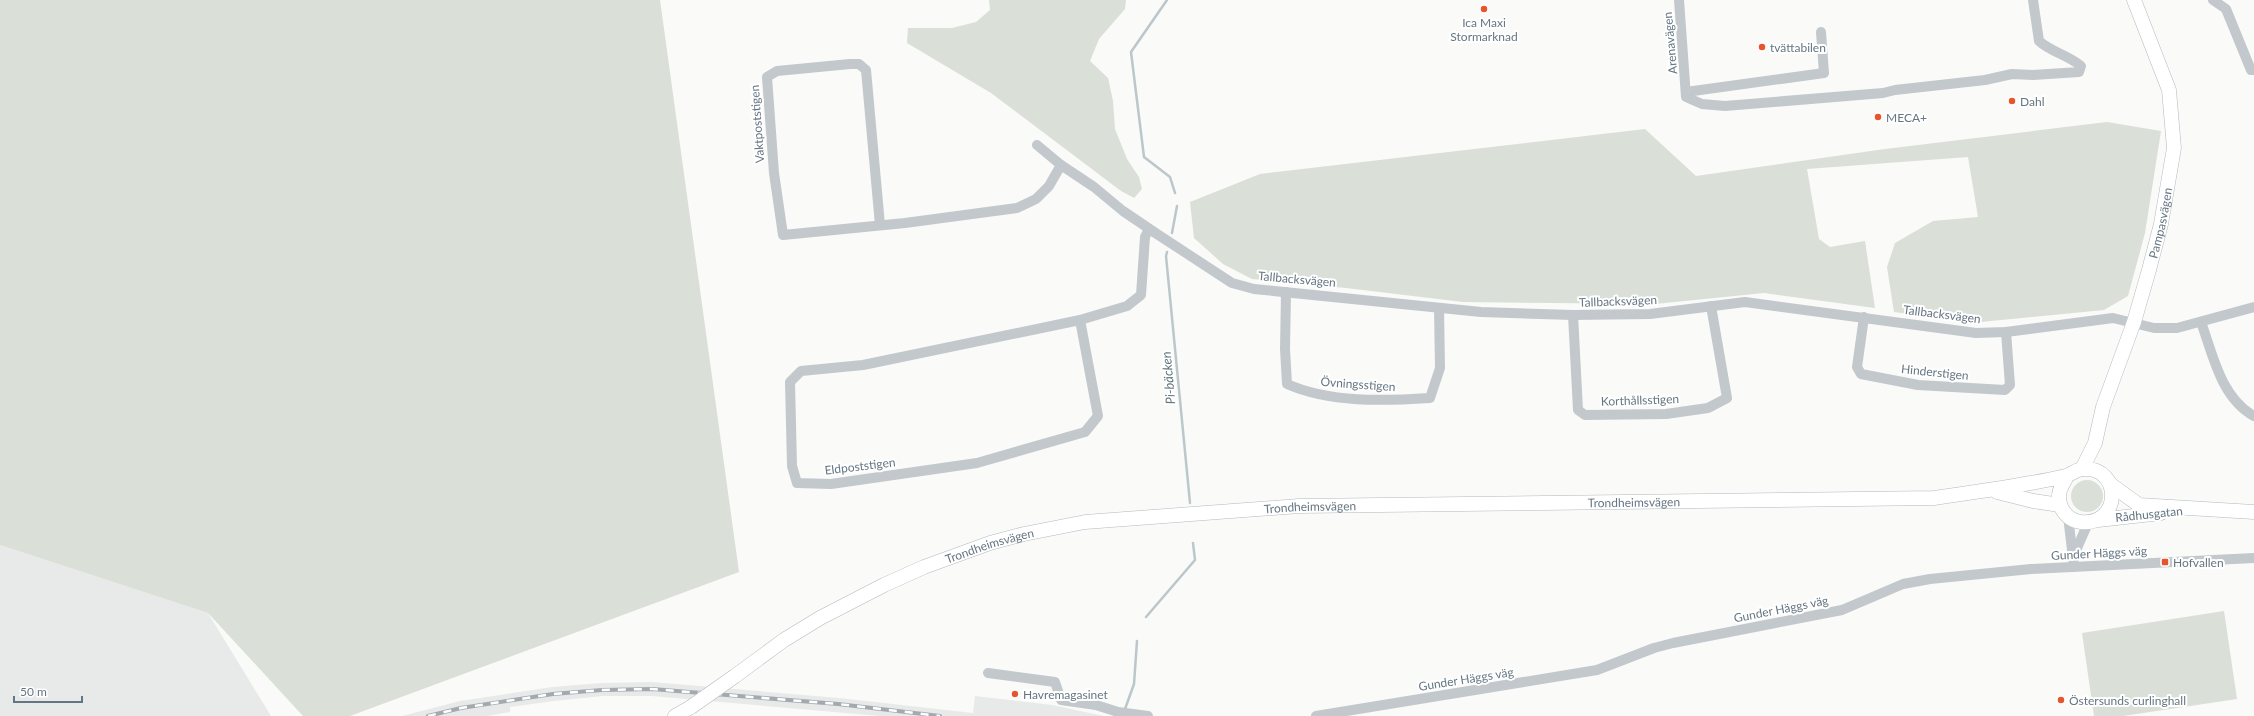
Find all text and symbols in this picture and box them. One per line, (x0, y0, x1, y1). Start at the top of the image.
marker: Ica Maxi Stormarknad (1479, 4, 1489, 14)
street label: Arenavägen (1660, 11, 1680, 75)
place label: Ica Maxi Stormarknad (1450, 15, 1518, 44)
place label: tvättabilen (1770, 40, 1826, 55)
marker: tvättabilen (1757, 42, 1767, 52)
street label: Vaktpoststigen (747, 84, 767, 164)
place label: Dahl (2020, 94, 2044, 109)
marker: Dahl (2007, 96, 2017, 106)
place label: MECA+ (1886, 110, 1927, 125)
marker: MECA+ (1873, 112, 1883, 122)
street label: Pampasvägen (2145, 186, 2175, 260)
street label: Tallbacksvägen (1257, 268, 1337, 290)
street label: Tallbacksvägen (1579, 292, 1657, 310)
street label: Tallbacksvägen (1902, 302, 1982, 326)
water label: Pi-bäcken (1158, 351, 1178, 405)
street label: Hinderstigen (1900, 361, 1970, 383)
street label: Övningsstigen (1320, 374, 1396, 394)
street label: Korthållsstigen (1601, 391, 1679, 409)
street label: Eldpoststigen (824, 454, 896, 478)
street label: Trondheimsvägen (1588, 494, 1680, 510)
street label: Trondheimsvägen (1263, 498, 1356, 516)
street label: Rådhusgatan (2115, 503, 2183, 525)
street label: Trondheimsvägen (943, 525, 1035, 566)
street label: Gunder Häggs väg (2051, 543, 2147, 563)
place label: Hofvallen (2173, 555, 2224, 570)
marker: Hofvallen (2160, 557, 2170, 567)
street label: Gunder Häggs väg (1732, 592, 1830, 626)
street label: Gunder Häggs väg (1417, 664, 1515, 694)
scale bar (14, 678, 82, 704)
text: 50 m (20, 684, 47, 699)
place label: Havremagasinet (1023, 687, 1109, 702)
marker: Havremagasinet (1010, 689, 1020, 699)
place label: Östersunds curlinghall (2069, 693, 2186, 708)
marker: Östersunds curlinghall (2056, 695, 2066, 705)

